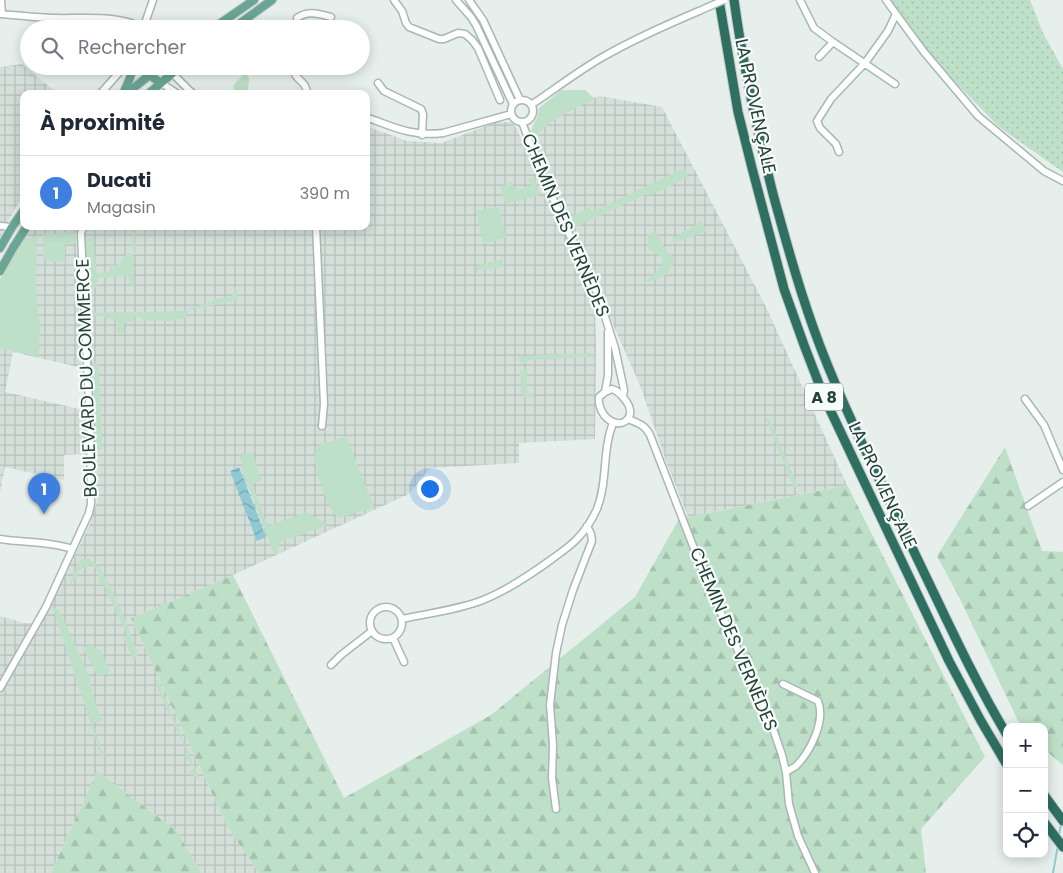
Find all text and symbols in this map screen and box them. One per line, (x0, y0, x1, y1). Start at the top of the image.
search box (20, 20, 370, 75)
icon: search (38, 34, 66, 62)
text: Rechercher (78, 34, 186, 61)
street label: LA PROVENÇALE (729, 36, 783, 176)
text: À proximité (40, 108, 165, 137)
street label: CHEMIN DES VERNÈDES (516, 129, 616, 321)
text: Ducati (87, 167, 151, 194)
text: 1 (53, 182, 59, 205)
text: 390 m (300, 182, 350, 205)
text: Magasin (87, 196, 156, 219)
street label: BOULEVARD DU COMMERCE (69, 258, 103, 498)
road number: A 8 (805, 384, 843, 411)
street label: LA PROVENÇALE (843, 417, 923, 553)
pin: 1 (28, 473, 60, 514)
your location (417, 476, 443, 502)
street label: CHEMIN DES VERNÈDES (684, 543, 784, 735)
map controls (1003, 723, 1048, 858)
button: + (1003, 723, 1048, 768)
button: − (1003, 768, 1048, 813)
button: locate (1003, 813, 1048, 858)

